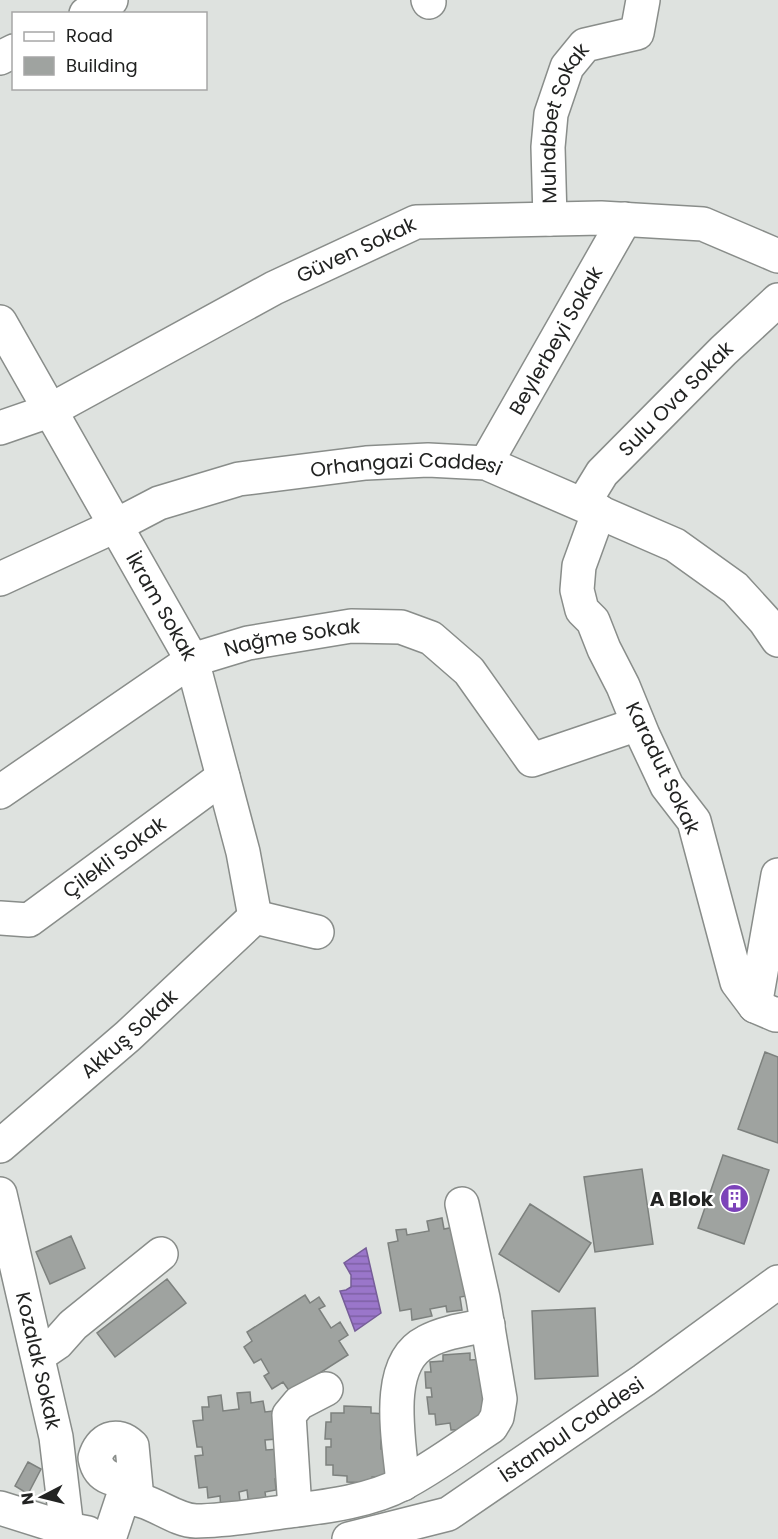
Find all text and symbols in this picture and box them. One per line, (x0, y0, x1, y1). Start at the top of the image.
legend (12, 12, 207, 90)
text: Road (66, 23, 113, 48)
street label: Muhabbet Sokak (534, 36, 596, 204)
text: Building (66, 53, 138, 78)
street label: Güven Sokak (292, 210, 421, 290)
street label: Beylerbeyi Sokak (502, 260, 610, 420)
street label: Sulu Ova Sokak (612, 334, 740, 463)
street label: Orhangazi Caddesi (309, 446, 507, 484)
street label: İkram Sokak (119, 547, 204, 666)
street label: Nağme Sokak (220, 612, 361, 664)
street label: Karadut Sokak (619, 697, 707, 840)
street label: Çilekli Sokak (57, 809, 172, 905)
street label: Akkuş Sokak (75, 982, 184, 1085)
building icon: A Blok (718, 1183, 750, 1215)
place label: A Blok (650, 1185, 714, 1213)
street label: Kozalak Sokak (9, 1289, 68, 1433)
street label: İstanbul Caddesi (494, 1370, 650, 1489)
north arrow (12, 1467, 72, 1527)
text: N (15, 1491, 40, 1506)

